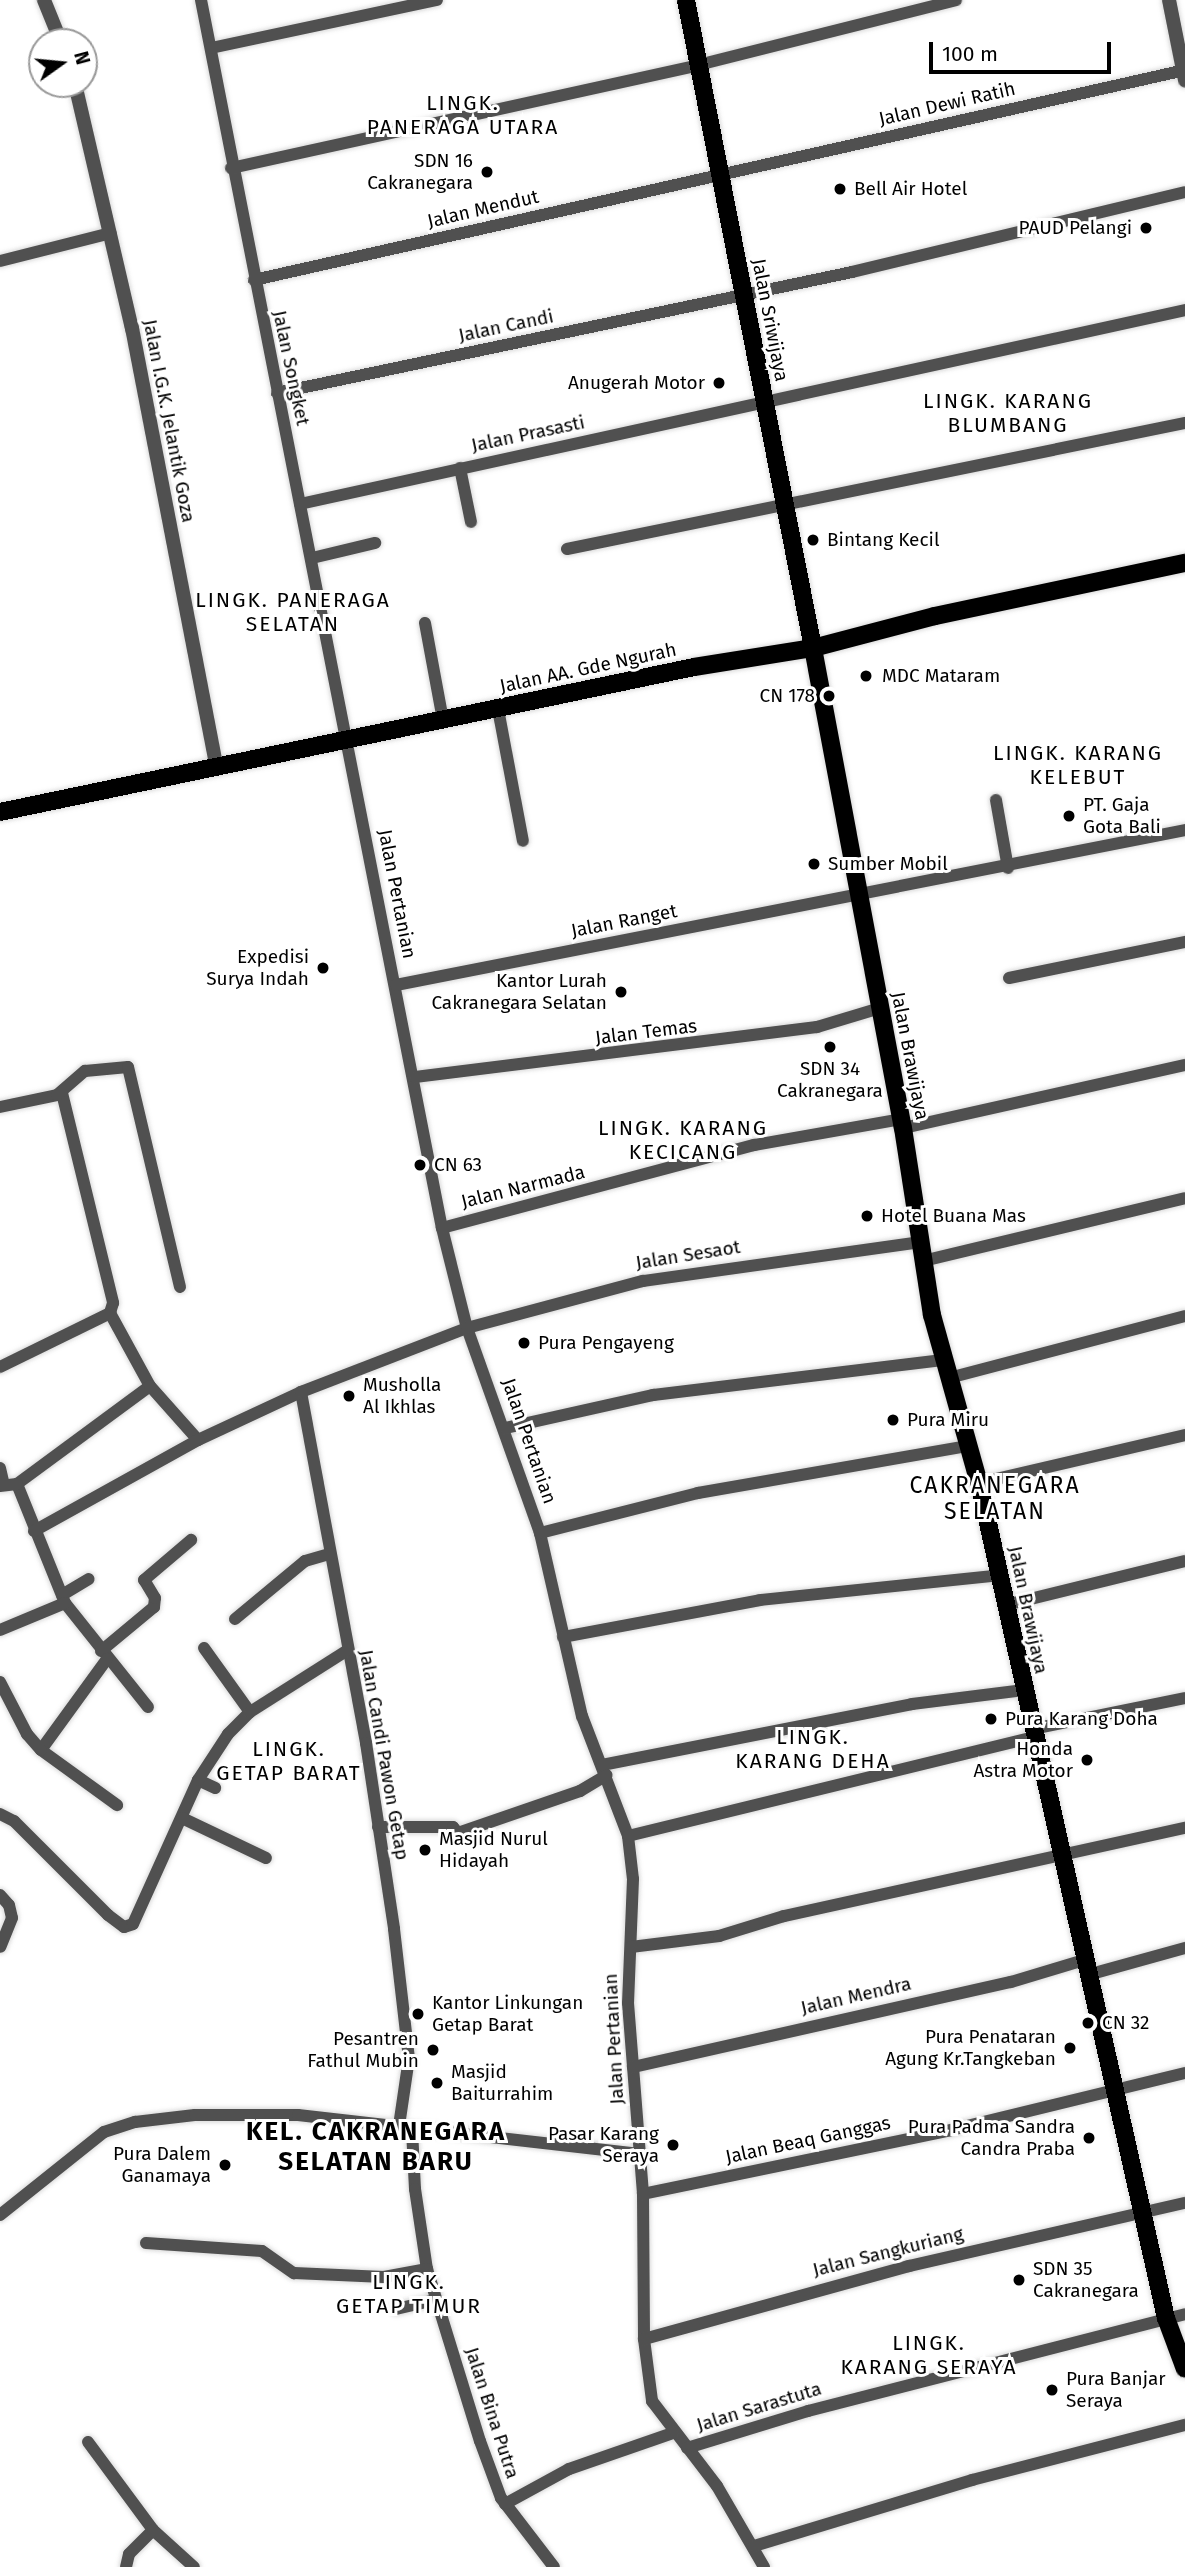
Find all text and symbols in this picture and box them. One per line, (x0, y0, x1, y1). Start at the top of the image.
north arrow (28, 28, 98, 98)
scale bar (933, 28, 1115, 72)
text: 100 m (942, 41, 998, 67)
text: N (69, 49, 95, 67)
street label: Jalan Dewi Ratih (876, 77, 1018, 131)
district label: LINGK. PANERAGA UTARA (369, 90, 557, 140)
place label: SDN 16 Cakranegara (367, 150, 473, 194)
marker: SDN 16 Cakranegara (479, 164, 495, 180)
place label: Bell Air Hotel (854, 178, 967, 200)
marker: Bell Air Hotel (832, 181, 848, 197)
street label: Jalan Mendut (425, 185, 541, 233)
place label: PAUD Pelangi (1019, 217, 1132, 239)
marker: PAUD Pelangi (1138, 220, 1154, 236)
street label: Jalan Sriwijaya (747, 257, 793, 383)
street label: Jalan Candi (456, 305, 556, 347)
street label: Jalan Songket (268, 308, 314, 428)
street label: Jalan I.G.K. Jelantik Goza (138, 318, 200, 524)
place label: Anugerah Motor (568, 372, 705, 394)
marker: Anugerah Motor (711, 375, 727, 391)
district label: LINGK. KARANG BLUMBANG (925, 388, 1091, 438)
street label: Jalan Prasasti (469, 411, 587, 457)
place label: Bintang Kecil (827, 529, 939, 551)
marker: Bintang Kecil (805, 532, 821, 548)
district label: LINGK. PANERAGA SELATAN (197, 587, 389, 637)
street label: Jalan AA. Gde Ngurah (498, 638, 678, 698)
place label: MDC Mataram (882, 665, 1000, 687)
marker: MDC Mataram (856, 666, 876, 686)
place label: CN 178 (760, 685, 815, 707)
marker: CN 178 (821, 688, 837, 704)
district label: LINGK. KARANG KELEBUT (995, 740, 1161, 790)
place label: PT. Gaja Gota Bali (1083, 794, 1161, 838)
marker: PT. Gaja Gota Bali (1061, 808, 1077, 824)
street label: Jalan Pertanian (373, 827, 421, 961)
place label: Sumber Mobil (828, 853, 948, 875)
marker: Sumber Mobil (806, 856, 822, 872)
street label: Jalan Ranget (569, 900, 679, 942)
place label: Expedisi Surya Indah (206, 946, 309, 990)
marker: Expedisi Surya Indah (315, 960, 331, 976)
place label: Kantor Lurah Cakranegara Selatan (431, 970, 607, 1014)
marker: Kantor Lurah Cakranegara Selatan (613, 984, 629, 1000)
street label: Jalan Brawijaya (886, 990, 934, 1122)
street label: Jalan Temas (594, 1014, 698, 1050)
marker: SDN 34 Cakranegara (822, 1039, 838, 1055)
place label: SDN 34 Cakranegara (777, 1058, 883, 1102)
district label: LINGK. KARANG KECICANG (600, 1115, 766, 1165)
place label: CN 63 (434, 1154, 482, 1176)
marker: CN 63 (412, 1157, 428, 1173)
street label: Jalan Narmada (459, 1161, 587, 1213)
place label: Hotel Buana Mas (881, 1205, 1026, 1227)
marker: Hotel Buana Mas (859, 1208, 875, 1224)
street label: Jalan Sesaot (634, 1235, 742, 1275)
place label: Pura Pengayeng (538, 1332, 674, 1354)
marker: Pura Pengayeng (516, 1335, 532, 1351)
place label: Musholla Al Ikhlas (363, 1374, 441, 1418)
street label: Jalan Pertanian (497, 1375, 561, 1507)
marker: Musholla Al Ikhlas (341, 1388, 357, 1404)
place label: Pura Miru (907, 1409, 989, 1431)
marker: Pura Miru (885, 1412, 901, 1428)
district label: CAKRANEGARA SELATAN (911, 1471, 1079, 1525)
street label: Jalan Brawijaya (1003, 1544, 1053, 1676)
street label: Jalan Candi Pawon Getap (354, 1648, 414, 1862)
place label: Pura Karang Doha (1005, 1708, 1158, 1730)
marker: Pura Karang Doha (983, 1711, 999, 1727)
district label: LINGK. KARANG DEHA (737, 1724, 889, 1774)
district label: LINGK. GETAP BARAT (218, 1736, 360, 1786)
place label: Honda Astra Motor (973, 1738, 1073, 1782)
marker: Honda Astra Motor (1079, 1752, 1095, 1768)
place label: Masjid Nurul Hidayah (439, 1828, 548, 1872)
marker: Masjid Nurul Hidayah (417, 1842, 433, 1858)
street label: Jalan Mendra (799, 1972, 913, 2020)
street label: Jalan Pertanian (599, 1973, 629, 2105)
place label: Kantor Linkungan Getap Barat (432, 1992, 583, 2036)
marker: Kantor Linkungan Getap Barat (410, 2006, 426, 2022)
place label: CN 32 (1102, 2012, 1149, 2034)
marker: CN 32 (1080, 2015, 1096, 2031)
place label: Pura Penataran Agung Kr.Tangkeban (885, 2026, 1056, 2070)
place label: Pesantren Fathul Mubin (307, 2028, 419, 2072)
marker: Pura Penataran Agung Kr.Tangkeban (1062, 2040, 1078, 2056)
marker: Pesantren Fathul Mubin (425, 2042, 441, 2058)
place label: Masjid Baiturrahim (451, 2061, 553, 2105)
marker: Masjid Baiturrahim (429, 2075, 445, 2091)
street label: Jalan Beaq Ganggas (723, 2111, 893, 2169)
district label: KEL. CAKRANEGARA SELATAN BARU (248, 2116, 504, 2178)
place label: Pura Padma Sandra Candra Praba (908, 2116, 1075, 2160)
place label: Pasar Karang Seraya (548, 2123, 659, 2167)
marker: Pura Padma Sandra Candra Praba (1081, 2130, 1097, 2146)
marker: Pasar Karang Seraya (665, 2137, 681, 2153)
place label: Pura Dalem Ganamaya (113, 2143, 211, 2187)
marker: Pura Dalem Ganamaya (217, 2157, 233, 2173)
street label: Jalan Sangkuriang (810, 2222, 966, 2282)
place label: SDN 35 Cakranegara (1033, 2258, 1139, 2302)
district label: LINGK. GETAP TIMUR (337, 2269, 481, 2319)
marker: SDN 35 Cakranegara (1011, 2272, 1027, 2288)
district label: LINGK. KARANG SERAYA (842, 2330, 1016, 2380)
street label: Jalan Bina Putra (460, 2344, 524, 2482)
place label: Pura Banjar Seraya (1066, 2368, 1166, 2412)
street label: Jalan Sarastuta (694, 2377, 824, 2437)
marker: Pura Banjar Seraya (1044, 2382, 1060, 2398)

